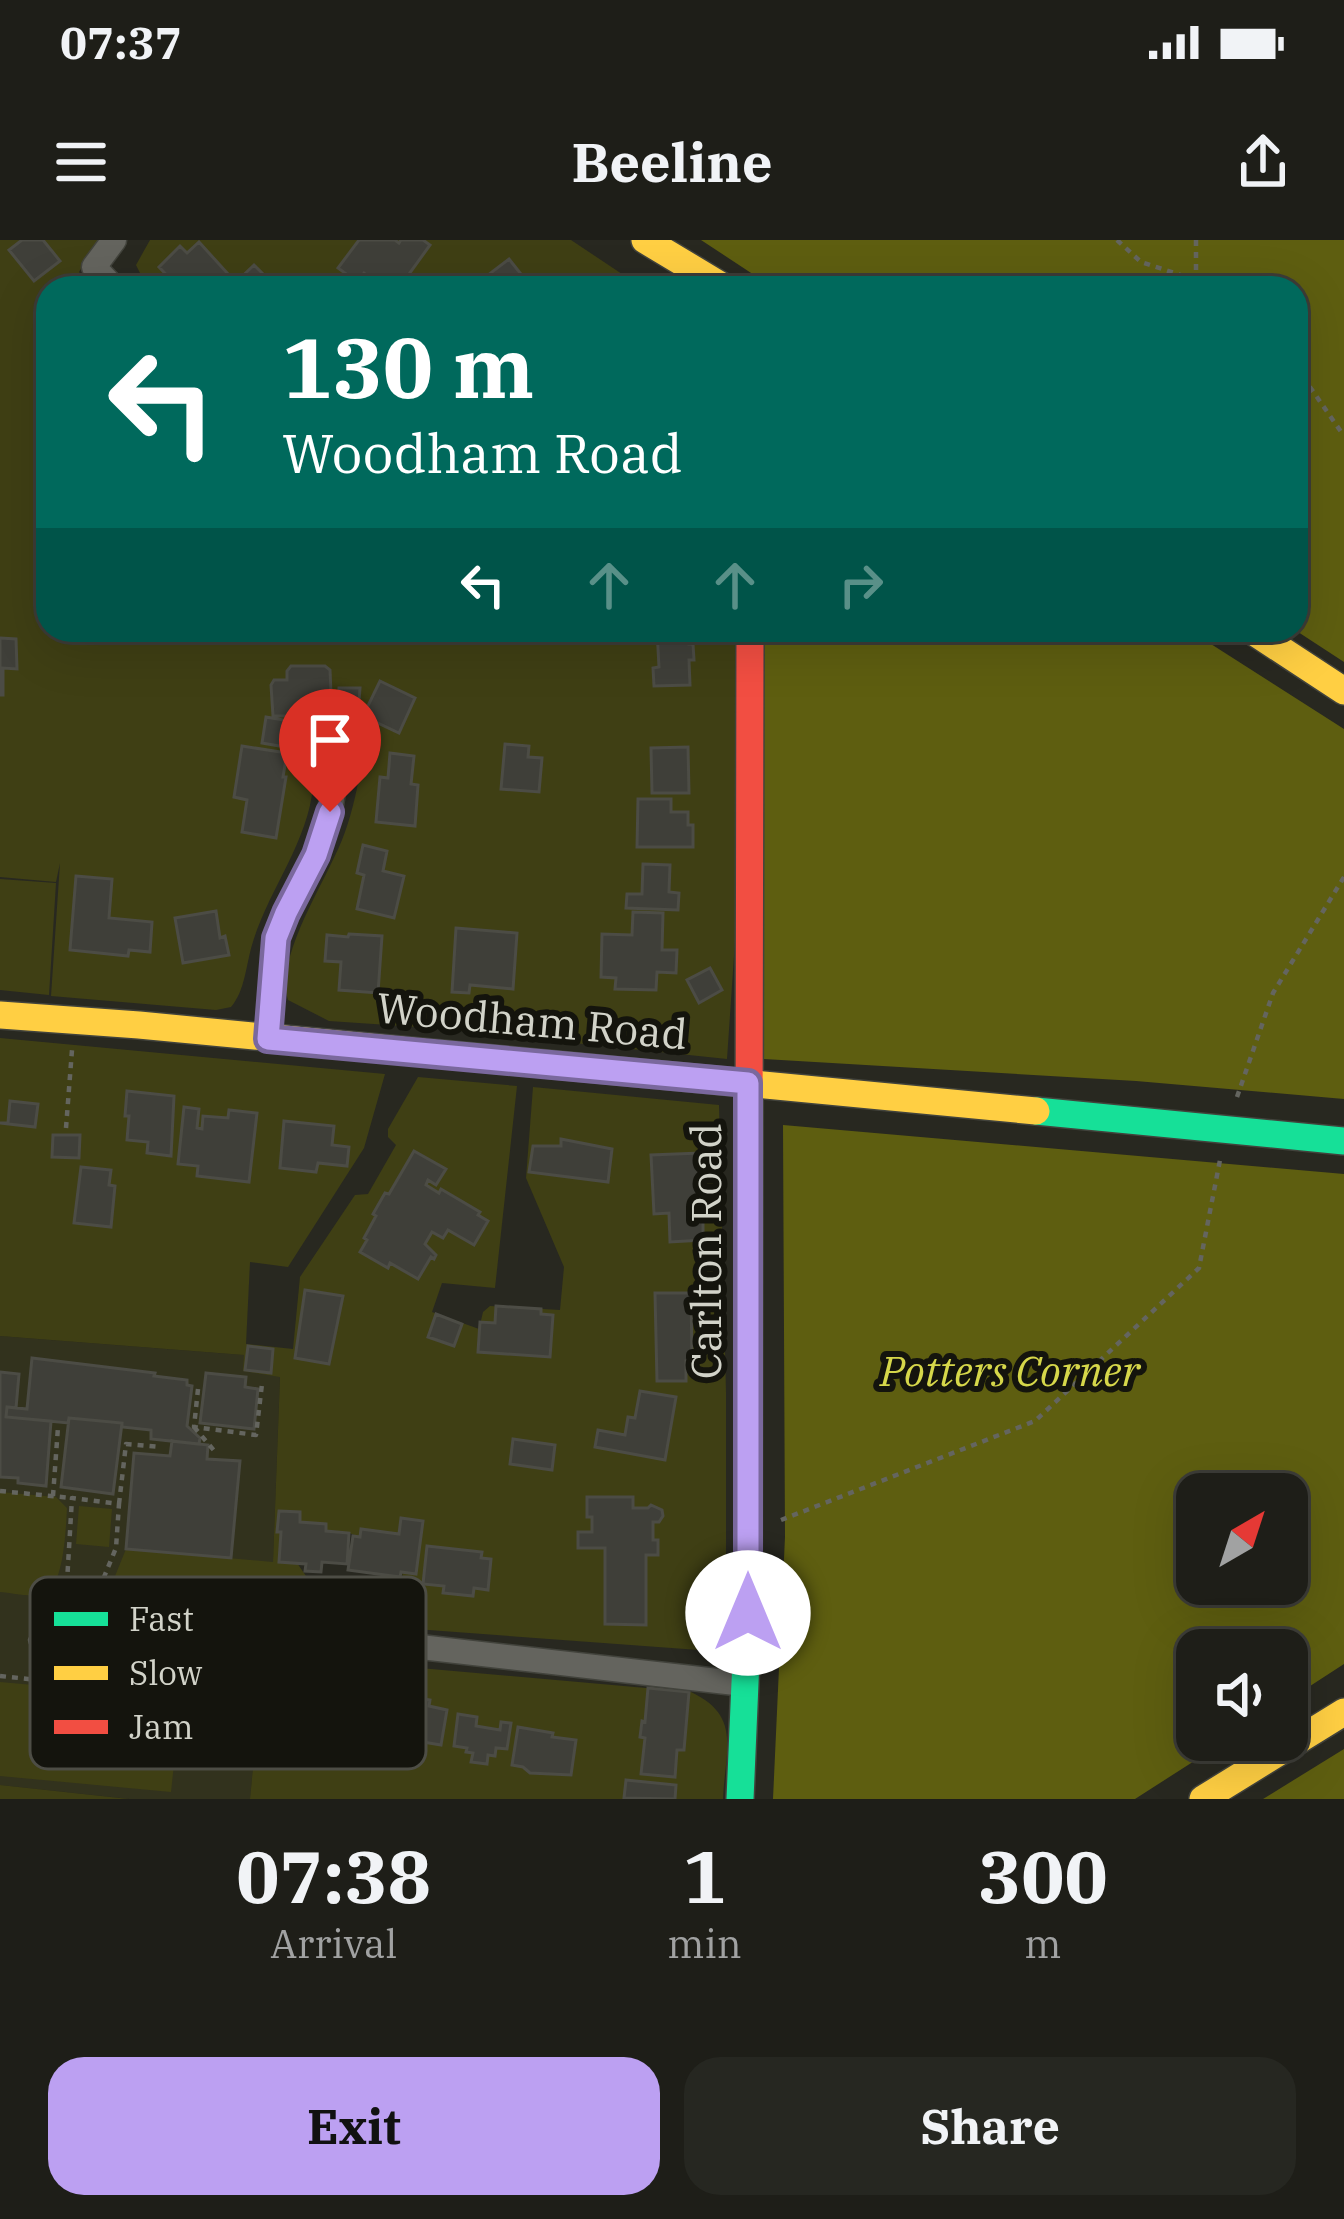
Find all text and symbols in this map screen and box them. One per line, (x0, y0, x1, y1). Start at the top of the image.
text: 07:37 (60, 13, 182, 71)
text: Beeline (571, 127, 773, 197)
icon: menu (48, 129, 114, 195)
icon: share (1230, 129, 1296, 195)
text: 130 m (282, 312, 534, 421)
icon: left (84, 324, 240, 480)
text: Woodham Road (282, 418, 683, 488)
icon: left (450, 552, 516, 618)
icon: ahead (576, 552, 642, 618)
icon: ahead (702, 552, 768, 618)
icon: right (828, 552, 894, 618)
pin (279, 689, 381, 812)
icon: arrive (297, 707, 363, 773)
street label: Woodham Road (374, 980, 690, 1061)
street label: Carlton Road (678, 1123, 733, 1379)
park label: Potters Corner (879, 1343, 1142, 1398)
north arrow (1176, 1473, 1308, 1605)
map controls (1176, 1473, 1308, 1761)
position arrow (685, 1550, 811, 1676)
legend (30, 1577, 426, 1769)
text: Fast (129, 1597, 194, 1640)
button: sound (1176, 1629, 1308, 1761)
text: Slow (129, 1651, 203, 1694)
text: Jam (129, 1705, 193, 1748)
text: 07:38 (236, 1829, 431, 1923)
text: 1 (683, 1829, 726, 1923)
text: 300 (978, 1829, 1108, 1923)
text: Arrival (270, 1918, 397, 1969)
text: min (667, 1918, 742, 1969)
text: m (1024, 1918, 1061, 1969)
button: Exit (48, 2057, 660, 2195)
button: Share (684, 2057, 1296, 2195)

